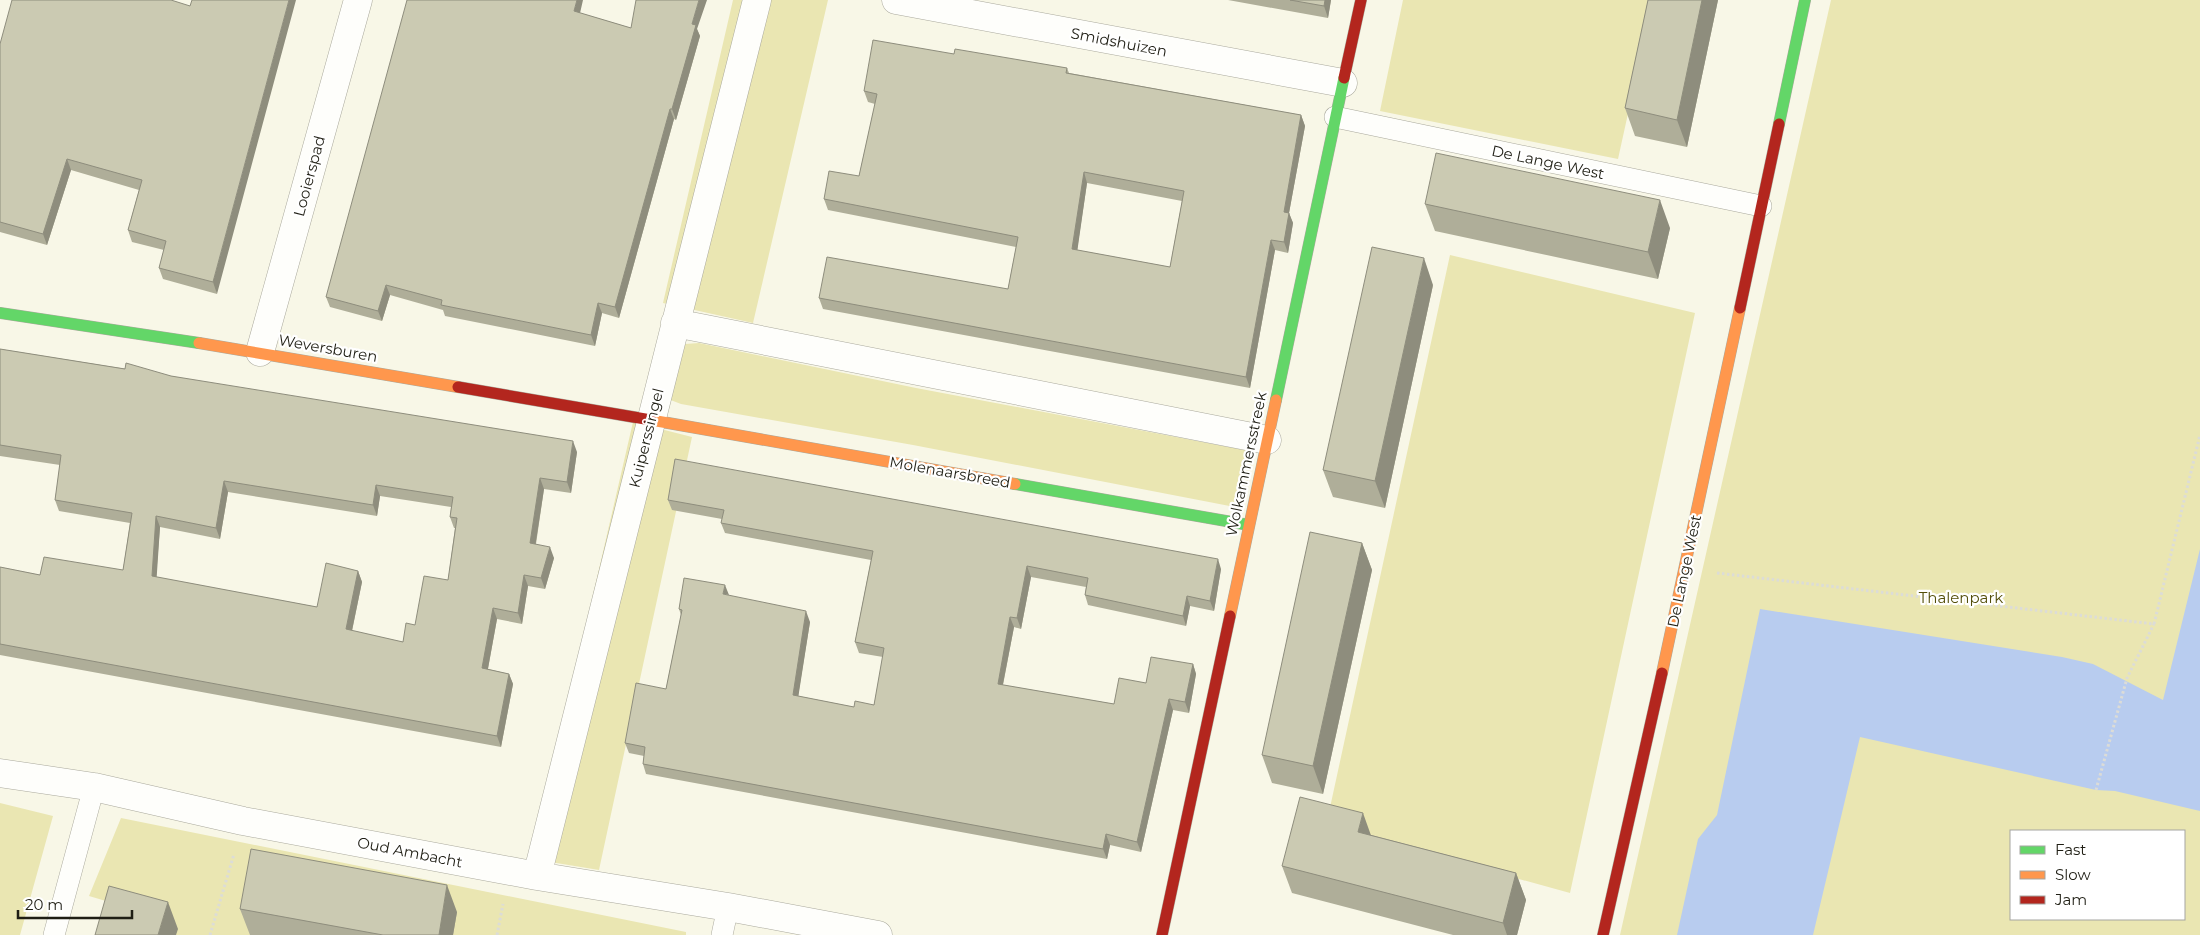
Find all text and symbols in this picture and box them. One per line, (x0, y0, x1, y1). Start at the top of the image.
street label: Smidshuizen (1069, 23, 1169, 61)
street label: Looierspad (289, 133, 329, 219)
street label: De Lange West (1490, 141, 1606, 183)
street label: Weversburen (277, 330, 379, 366)
street label: Kuiperssingel (624, 386, 668, 490)
street label: Wolkammersstreek (1221, 390, 1271, 538)
street label: Molenaarsbreed (888, 452, 1012, 492)
street label: De Lange West (1663, 513, 1705, 629)
park label: Thalenpark (1919, 588, 2003, 607)
legend (2010, 830, 2185, 920)
street label: Oud Ambacht (356, 832, 464, 872)
text: Fast (2055, 840, 2086, 859)
text: Slow (2055, 865, 2091, 884)
scale bar (18, 888, 131, 920)
text: Jam (2054, 890, 2087, 909)
text: 20 m (25, 895, 63, 914)

